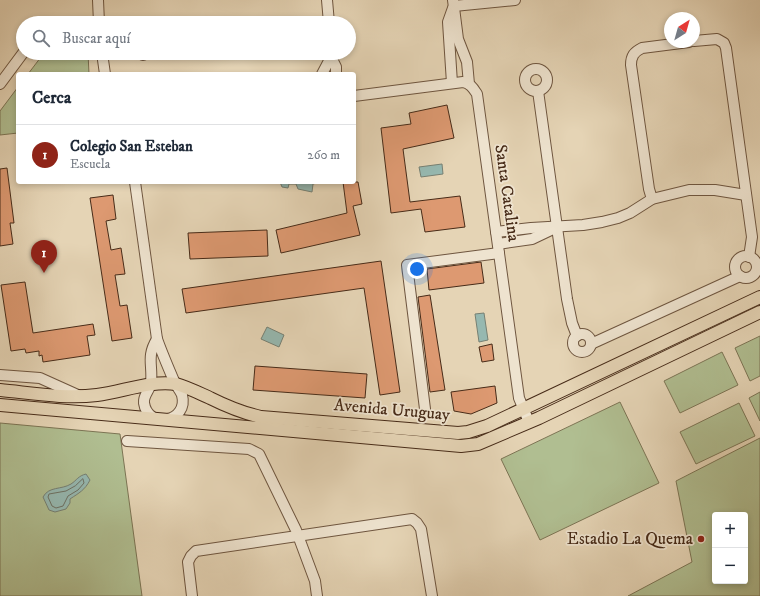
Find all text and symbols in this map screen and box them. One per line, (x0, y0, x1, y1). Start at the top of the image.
north arrow (664, 12, 700, 48)
search box (16, 16, 356, 60)
icon: search (30, 27, 52, 49)
text: Buscar aquí (62, 29, 130, 48)
text: Cerca (32, 87, 71, 109)
text: Colegio San Esteban (70, 137, 193, 156)
street label: Santa Catalina (489, 143, 525, 244)
text: 1 (43, 147, 47, 163)
text: 260 m (307, 147, 340, 163)
text: Escuela (70, 156, 110, 172)
pin: 1 (31, 240, 57, 273)
your location (407, 259, 427, 279)
street label: Avenida Uruguay (333, 394, 452, 426)
map controls (712, 512, 748, 584)
button: + (712, 512, 748, 548)
place label: Estadio La Quema (567, 528, 694, 550)
marker: Estadio La Quema (696, 534, 706, 544)
button: − (712, 548, 748, 584)

